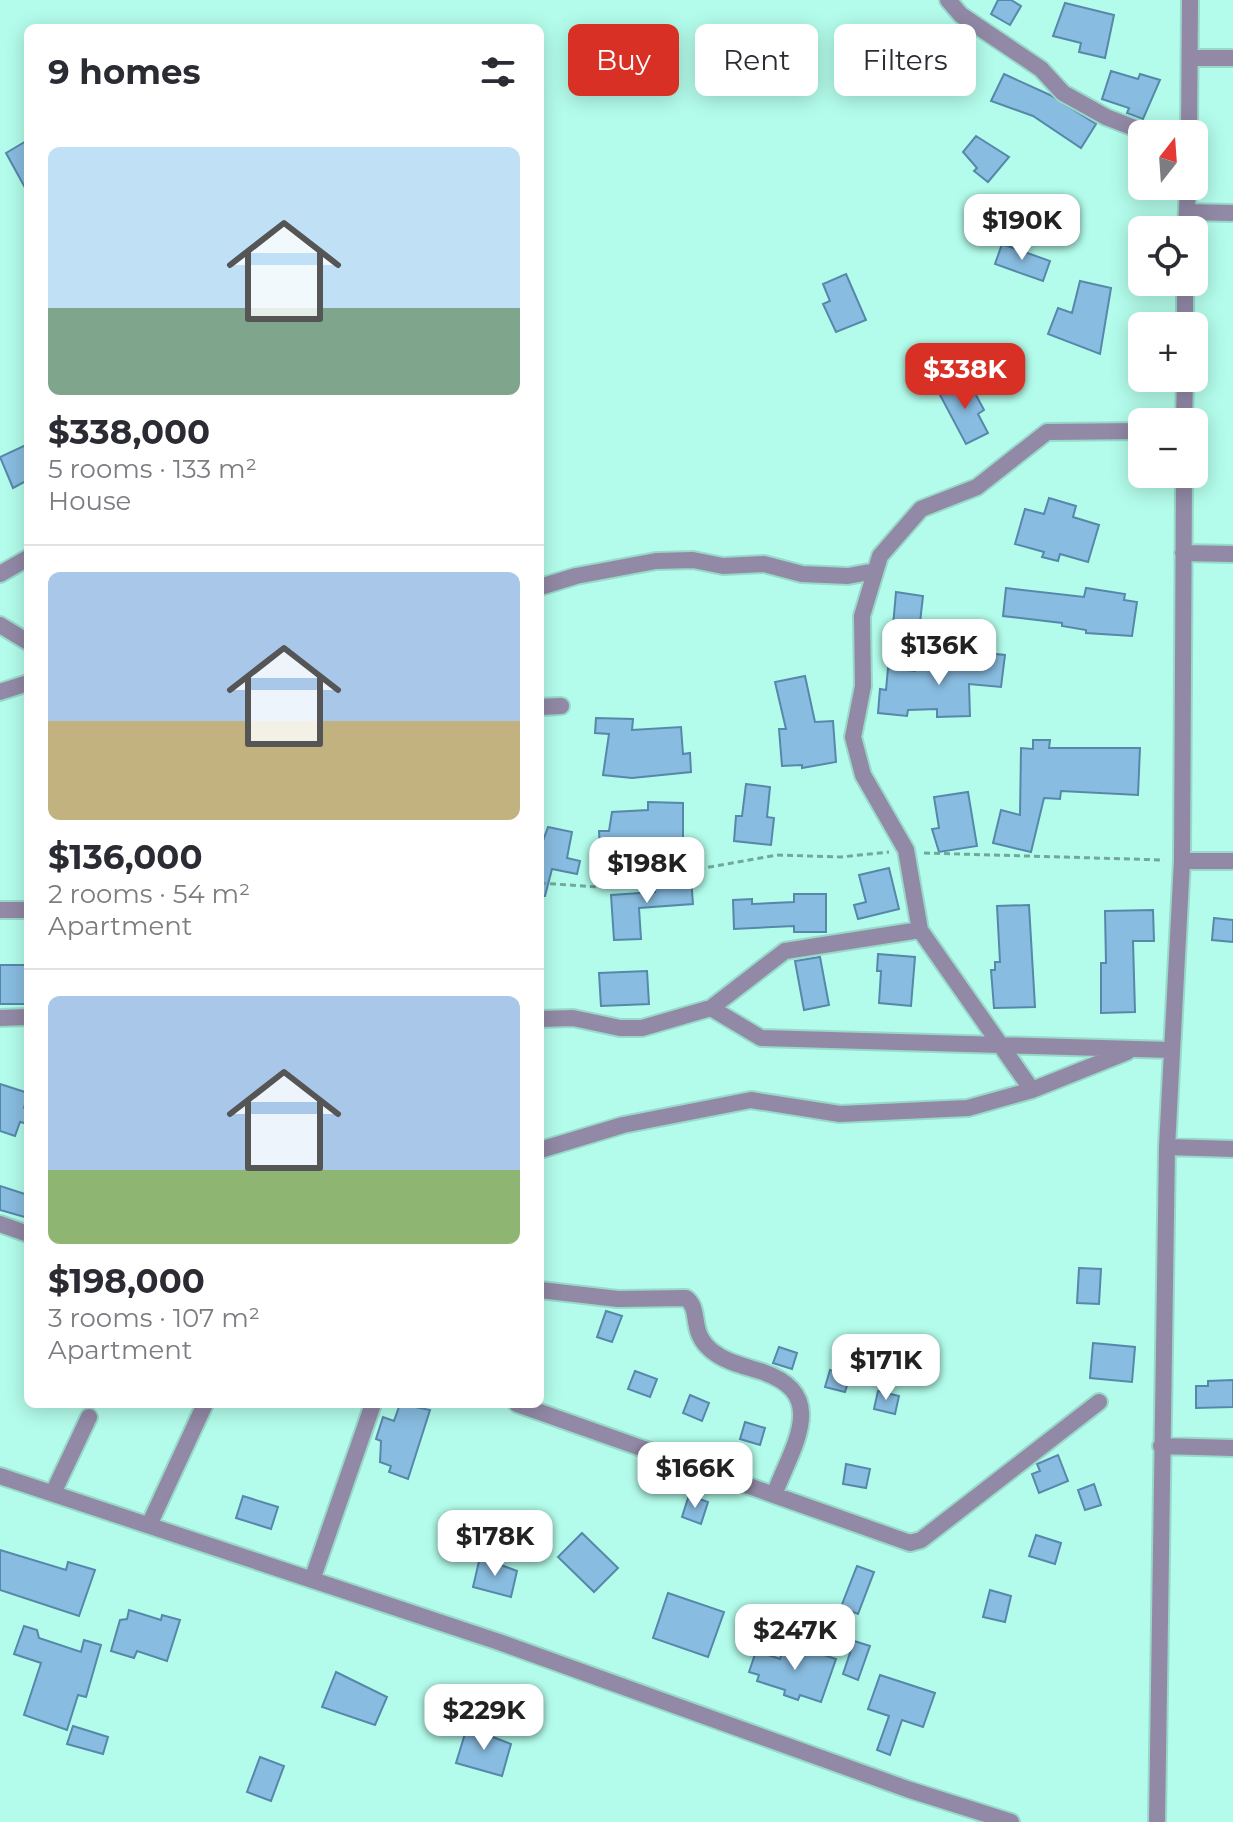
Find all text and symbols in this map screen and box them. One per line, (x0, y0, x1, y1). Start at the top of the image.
chip: Buy (568, 24, 679, 96)
chip: Rent (695, 24, 818, 96)
chip: Filters (834, 24, 976, 96)
icon: filters (476, 50, 520, 94)
text: 9 homes (48, 51, 201, 93)
north arrow (1128, 120, 1208, 200)
map controls (1128, 120, 1208, 488)
pin: $190K (966, 194, 1078, 262)
icon: home (212, 199, 356, 343)
text: $190K (982, 204, 1062, 236)
button: locate (1128, 216, 1208, 296)
button: + (1128, 312, 1208, 392)
pin: $338K (909, 343, 1021, 411)
text: $338K (923, 353, 1007, 385)
button: − (1128, 408, 1208, 488)
text: $338,000 (48, 411, 210, 453)
text: 5 rooms · 133 m² (48, 453, 257, 485)
text: House (48, 485, 131, 517)
pin: $136K (883, 619, 995, 687)
icon: home (212, 624, 356, 768)
text: $136K (900, 629, 978, 661)
text: $136,000 (48, 836, 203, 878)
pin: $198K (591, 837, 703, 905)
text: $198K (607, 847, 687, 879)
text: 2 rooms · 54 m² (48, 878, 250, 910)
text: Apartment (48, 910, 192, 942)
icon: home (212, 1048, 356, 1192)
text: $198,000 (48, 1260, 205, 1302)
text: 3 rooms · 107 m² (48, 1302, 260, 1334)
text: Apartment (48, 1334, 192, 1366)
pin: $171K (830, 1334, 942, 1402)
text: $171K (850, 1344, 922, 1376)
pin: $166K (639, 1442, 751, 1510)
text: $166K (656, 1452, 734, 1484)
pin: $178K (439, 1510, 551, 1578)
text: $178K (456, 1520, 534, 1552)
pin: $247K (739, 1604, 851, 1672)
text: $247K (753, 1614, 837, 1646)
pin: $229K (428, 1684, 540, 1752)
text: $229K (442, 1694, 526, 1726)

